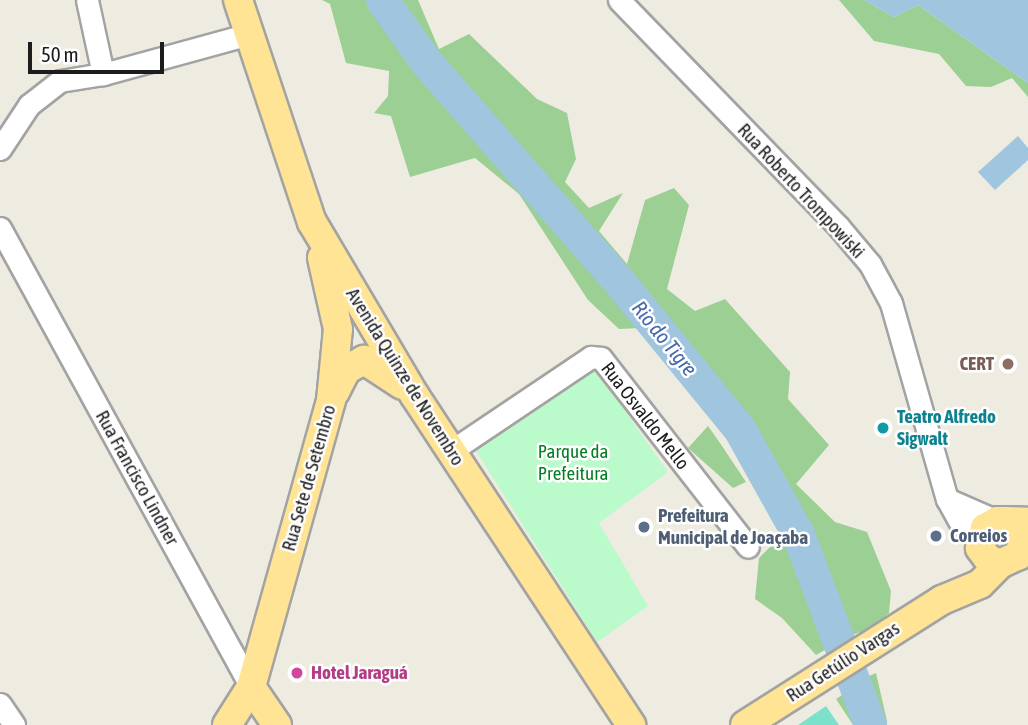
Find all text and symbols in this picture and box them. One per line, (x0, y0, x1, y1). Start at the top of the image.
scale bar (32, 28, 168, 72)
text: 50 m (41, 42, 79, 66)
street label: Rua Roberto Trompowiski (733, 119, 869, 263)
street label: Avenida Quinze de Novembro (341, 284, 469, 470)
water label: Rio do Tigre (627, 295, 703, 381)
place label: CERT (960, 353, 994, 375)
marker: CERT (1000, 356, 1016, 372)
street label: Rua Osvaldo Mello (596, 358, 694, 474)
street label: Rua Sete de Setembro (277, 402, 341, 554)
place label: Teatro Alfredo Sigwalt (897, 406, 996, 450)
street label: Rua Francisco Lindner (90, 407, 184, 549)
marker: Teatro Alfredo Sigwalt (875, 420, 891, 436)
park label: Parque da Prefeitura (538, 441, 608, 485)
place label: Prefeitura Municipal de Joaçaba (658, 505, 808, 549)
marker: Prefeitura Municipal de Joaçaba (636, 519, 652, 535)
place label: Correios (950, 525, 1007, 547)
marker: Correios (928, 528, 944, 544)
street label: Rua Getúlio Vargas (782, 617, 904, 707)
place label: Hotel Jaraguá (311, 662, 408, 684)
marker: Hotel Jaraguá (289, 665, 305, 681)

